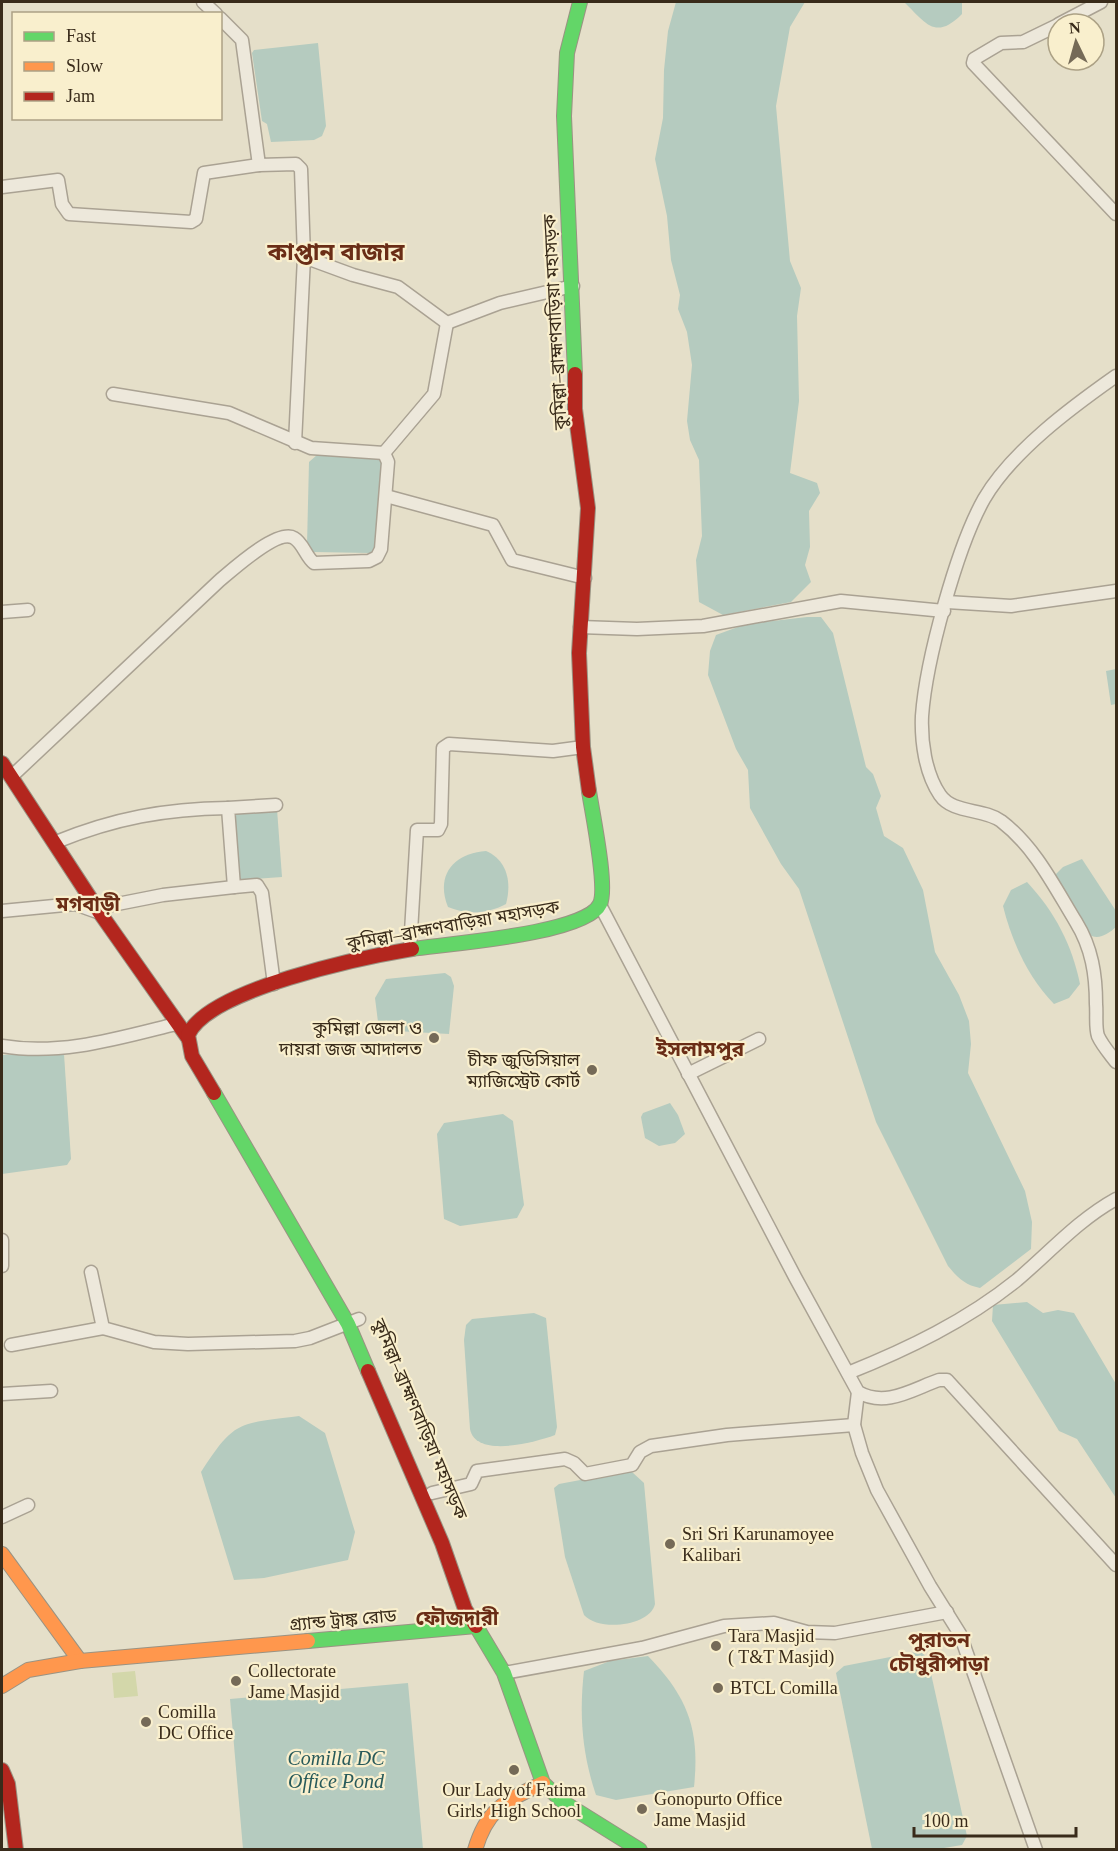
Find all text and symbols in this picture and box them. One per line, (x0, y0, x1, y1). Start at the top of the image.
legend (12, 12, 222, 120)
north arrow (1046, 12, 1106, 72)
text: N (1068, 19, 1082, 37)
text: Fast (66, 26, 96, 46)
text: Slow (66, 56, 103, 76)
text: Jam (66, 86, 95, 106)
street label: কুমিল্লা–ব্রাহ্মণবাড়িয়া মহাসড়ক (539, 213, 572, 431)
district label: কাপ্তান বাজার (266, 239, 405, 265)
district label: মগবাড়ী (55, 892, 120, 916)
street label: কুমিল্লা–ব্রাহ্মণবাড়িয়া মহাসড়ক (344, 896, 562, 955)
place label: কুমিল্লা জেলা ও দায়রা জজ আদালত (278, 1018, 422, 1059)
marker: কুমিল্লা জেলা ও দায়রা জজ আদালত (427, 1031, 441, 1045)
district label: ইসলামপুর (655, 1037, 744, 1061)
place label: চীফ জুডিসিয়াল ম্যাজিস্ট্রেট কোর্ট (466, 1050, 581, 1091)
marker: চীফ জুডিসিয়াল ম্যাজিস্ট্রেট কোর্ট (585, 1063, 599, 1077)
street label: কুমিল্লা–ব্রাহ্মণবাড়িয়া মহাসড়ক (367, 1315, 472, 1523)
place label: Sri Sri Karunamoyee Kalibari (682, 1524, 834, 1565)
marker: Sri Sri Karunamoyee Kalibari (663, 1537, 677, 1551)
street label: গ্র্যান্ড ট্রাঙ্ক রোড (289, 1605, 398, 1635)
district label: ফৌজদারী (416, 1606, 499, 1629)
place label: Tara Masjid ( T&T Masjid) (728, 1626, 834, 1668)
district label: পুরাতন চৌধুরীপাড়া (889, 1628, 990, 1676)
marker: Tara Masjid ( T&T Masjid) (709, 1639, 723, 1653)
place label: Collectorate Jame Masjid (248, 1661, 340, 1702)
marker: Collectorate Jame Masjid (229, 1674, 243, 1688)
place label: BTCL Comilla (730, 1678, 838, 1698)
marker: BTCL Comilla (711, 1681, 725, 1695)
place label: Comilla DC Office (158, 1702, 233, 1743)
marker: Comilla DC Office (139, 1715, 153, 1729)
water label: Comilla DC Office Pond (287, 1747, 385, 1793)
marker: Our Lady of Fatima Girls' High School (507, 1763, 521, 1777)
place label: Our Lady of Fatima Girls' High School (442, 1780, 586, 1821)
place label: Gonopurto Office Jame Masjid (654, 1789, 782, 1830)
scale bar (914, 1800, 1076, 1838)
marker: Gonopurto Office Jame Masjid (635, 1802, 649, 1816)
text: 100 m (923, 1811, 969, 1831)

